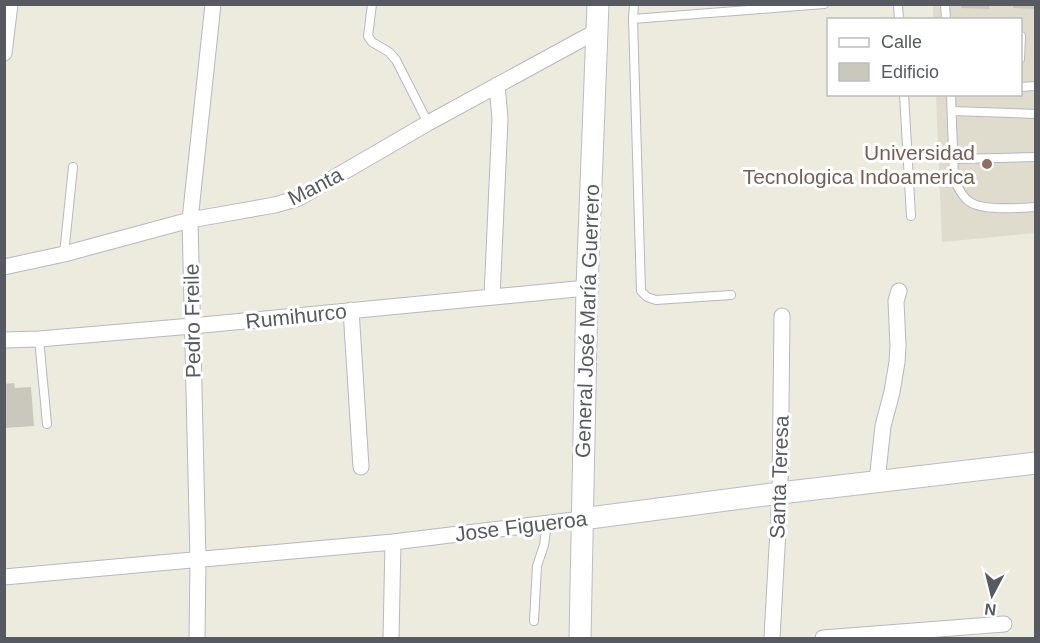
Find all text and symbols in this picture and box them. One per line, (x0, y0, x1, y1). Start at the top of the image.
legend (827, 18, 1022, 96)
text: Calle (881, 32, 922, 52)
text: Edificio (881, 62, 939, 82)
place label: Universidad Tecnologica Indoamerica (743, 141, 975, 188)
marker: Universidad Tecnologica Indoamerica (980, 157, 994, 171)
street label: Manta (284, 162, 347, 209)
street label: General José María Guerrero (571, 184, 603, 458)
street label: Pedro Freile (180, 264, 204, 378)
street label: Rumihurco (244, 299, 348, 333)
street label: Santa Teresa (765, 415, 793, 539)
street label: Jose Figueroa (454, 506, 589, 546)
north arrow (962, 565, 1022, 625)
text: N (983, 600, 997, 619)

